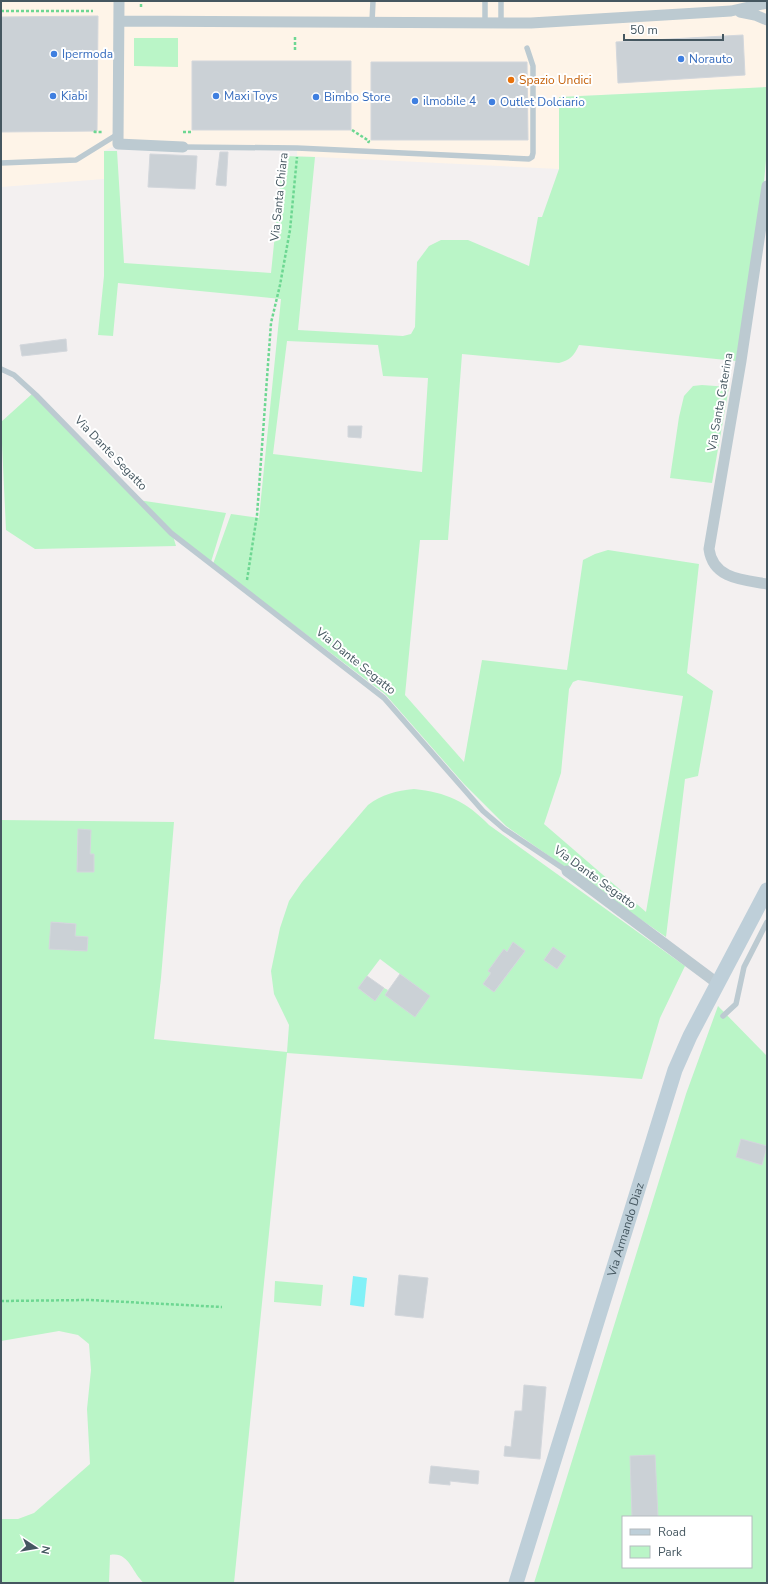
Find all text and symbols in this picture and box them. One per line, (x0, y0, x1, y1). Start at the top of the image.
scale bar (624, 16, 723, 42)
text: 50 m (630, 22, 658, 38)
place label: Ipermoda (62, 46, 113, 62)
marker: Ipermoda (49, 49, 59, 59)
place label: Norauto (689, 51, 733, 67)
marker: Norauto (676, 54, 686, 64)
place label: Spazio Undici (519, 72, 592, 88)
marker: Spazio Undici (506, 75, 516, 85)
place label: Kiabi (61, 88, 87, 104)
place label: Maxi Toys (224, 88, 278, 104)
place label: Bimbo Store (324, 89, 391, 105)
marker: Kiabi (48, 91, 58, 101)
marker: Maxi Toys (211, 91, 221, 101)
marker: Bimbo Store (311, 92, 321, 102)
place label: ilmobile 4 (423, 93, 476, 109)
place label: Outlet Dolciario (500, 94, 585, 110)
marker: ilmobile 4 (410, 96, 420, 106)
marker: Outlet Dolciario (487, 97, 497, 107)
street label: Via Santa Chiara (266, 152, 292, 243)
street label: Via Santa Caterina (703, 352, 737, 453)
street label: Via Dante Segatto (70, 411, 151, 494)
street label: Via Dante Segatto (312, 623, 399, 698)
street label: Via Dante Segatto (550, 841, 640, 913)
street label: Via Armando Diaz (603, 1180, 648, 1279)
legend (622, 1516, 752, 1568)
text: Road (658, 1524, 686, 1540)
north arrow (16, 1528, 56, 1568)
text: N (37, 1544, 53, 1556)
text: Park (658, 1544, 683, 1560)

